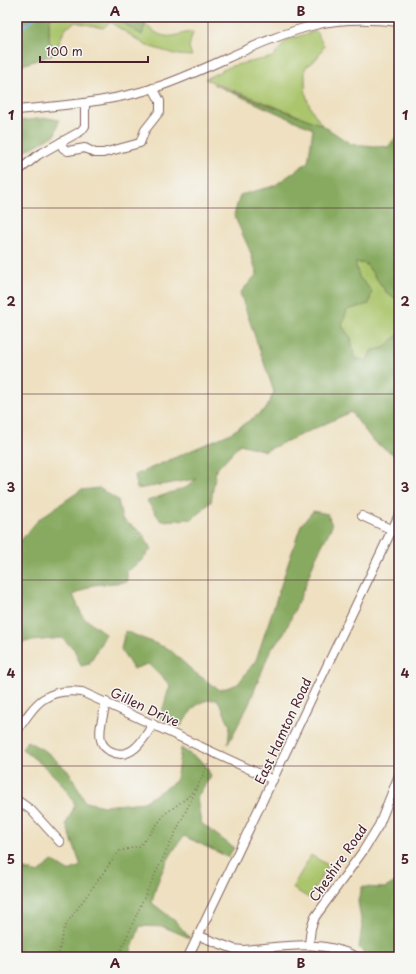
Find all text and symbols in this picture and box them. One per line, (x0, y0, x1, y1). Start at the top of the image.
text: A (110, 1, 120, 20)
text: B (297, 1, 306, 20)
scale bar (40, 38, 148, 64)
text: 100 m (46, 42, 83, 60)
text: 1 (8, 105, 14, 124)
text: 1 (402, 105, 408, 124)
text: 2 (6, 291, 16, 310)
text: 2 (400, 291, 410, 310)
text: 3 (7, 477, 16, 496)
text: 3 (401, 477, 410, 496)
text: 4 (7, 663, 16, 682)
text: 4 (401, 663, 410, 682)
street label: East Hamton Road (249, 674, 316, 787)
street label: Gillen Drive (108, 682, 183, 731)
street label: Cheshire Road (304, 820, 371, 905)
text: 5 (7, 849, 15, 868)
text: 5 (401, 849, 409, 868)
text: A (110, 953, 120, 972)
text: B (297, 953, 306, 972)

